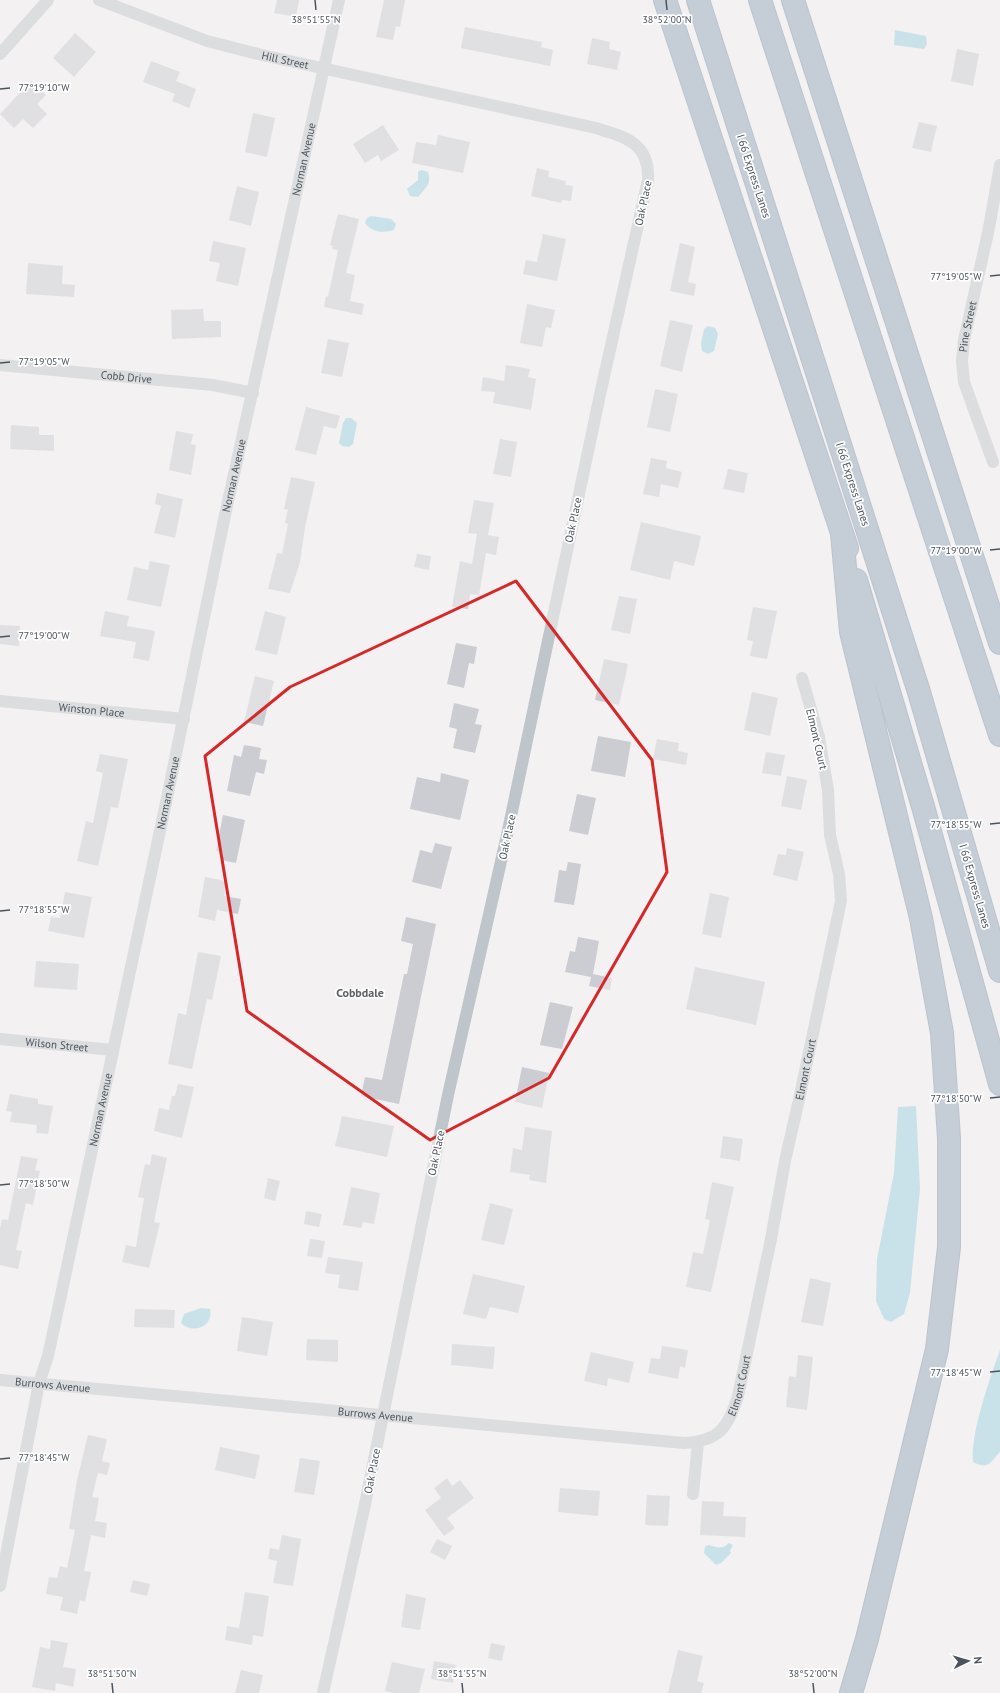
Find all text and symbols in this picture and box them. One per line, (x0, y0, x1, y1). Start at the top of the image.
text: 38°51'55"N (291, 13, 341, 26)
text: 38°52'00"N (642, 13, 692, 26)
street label: Hill Street (260, 48, 310, 72)
text: 77°19'10"W (18, 81, 70, 94)
street label: Norman Avenue (289, 121, 319, 197)
street label: I 66 Express Lanes (734, 132, 774, 220)
street label: Oak Place (631, 179, 655, 227)
text: 77°19'05"W (930, 270, 982, 283)
street label: Pine Street (956, 300, 980, 353)
text: 77°19'05"W (18, 355, 70, 368)
street label: Cobb Drive (100, 368, 153, 386)
street label: Norman Avenue (219, 437, 249, 513)
street label: I 66 Express Lanes (833, 440, 873, 528)
street label: Oak Place (561, 496, 585, 544)
text: 77°19'00"W (930, 544, 982, 557)
text: 77°19'00"W (18, 629, 70, 642)
street label: Winston Place (58, 700, 126, 720)
street label: Elmont Court (803, 707, 831, 771)
street label: Norman Avenue (153, 755, 182, 831)
street label: Oak Place (495, 813, 519, 861)
text: 77°18'55"W (930, 818, 982, 831)
street label: I 66 Express Lanes (956, 842, 994, 930)
text: 77°18'55"W (18, 903, 70, 916)
district label: Cobbdale (336, 985, 384, 1000)
street label: Wilson Street (25, 1035, 89, 1055)
street label: Elmont Court (792, 1037, 819, 1101)
street label: Norman Avenue (86, 1071, 115, 1148)
text: 77°18'50"W (930, 1092, 982, 1105)
street label: Oak Place (424, 1129, 448, 1177)
text: 77°18'50"W (18, 1177, 70, 1190)
street label: Elmont Court (724, 1353, 753, 1418)
text: 77°18'45"W (930, 1366, 982, 1379)
street label: Burrows Avenue (15, 1374, 91, 1395)
street label: Burrows Avenue (337, 1404, 414, 1425)
street label: Oak Place (361, 1447, 383, 1495)
text: 77°18'45"W (18, 1451, 70, 1464)
north arrow (948, 1641, 988, 1681)
text: N (971, 1656, 985, 1664)
text: 38°51'50"N (87, 1667, 137, 1680)
text: 38°51'55"N (437, 1667, 487, 1680)
text: 38°52'00"N (788, 1667, 838, 1680)

